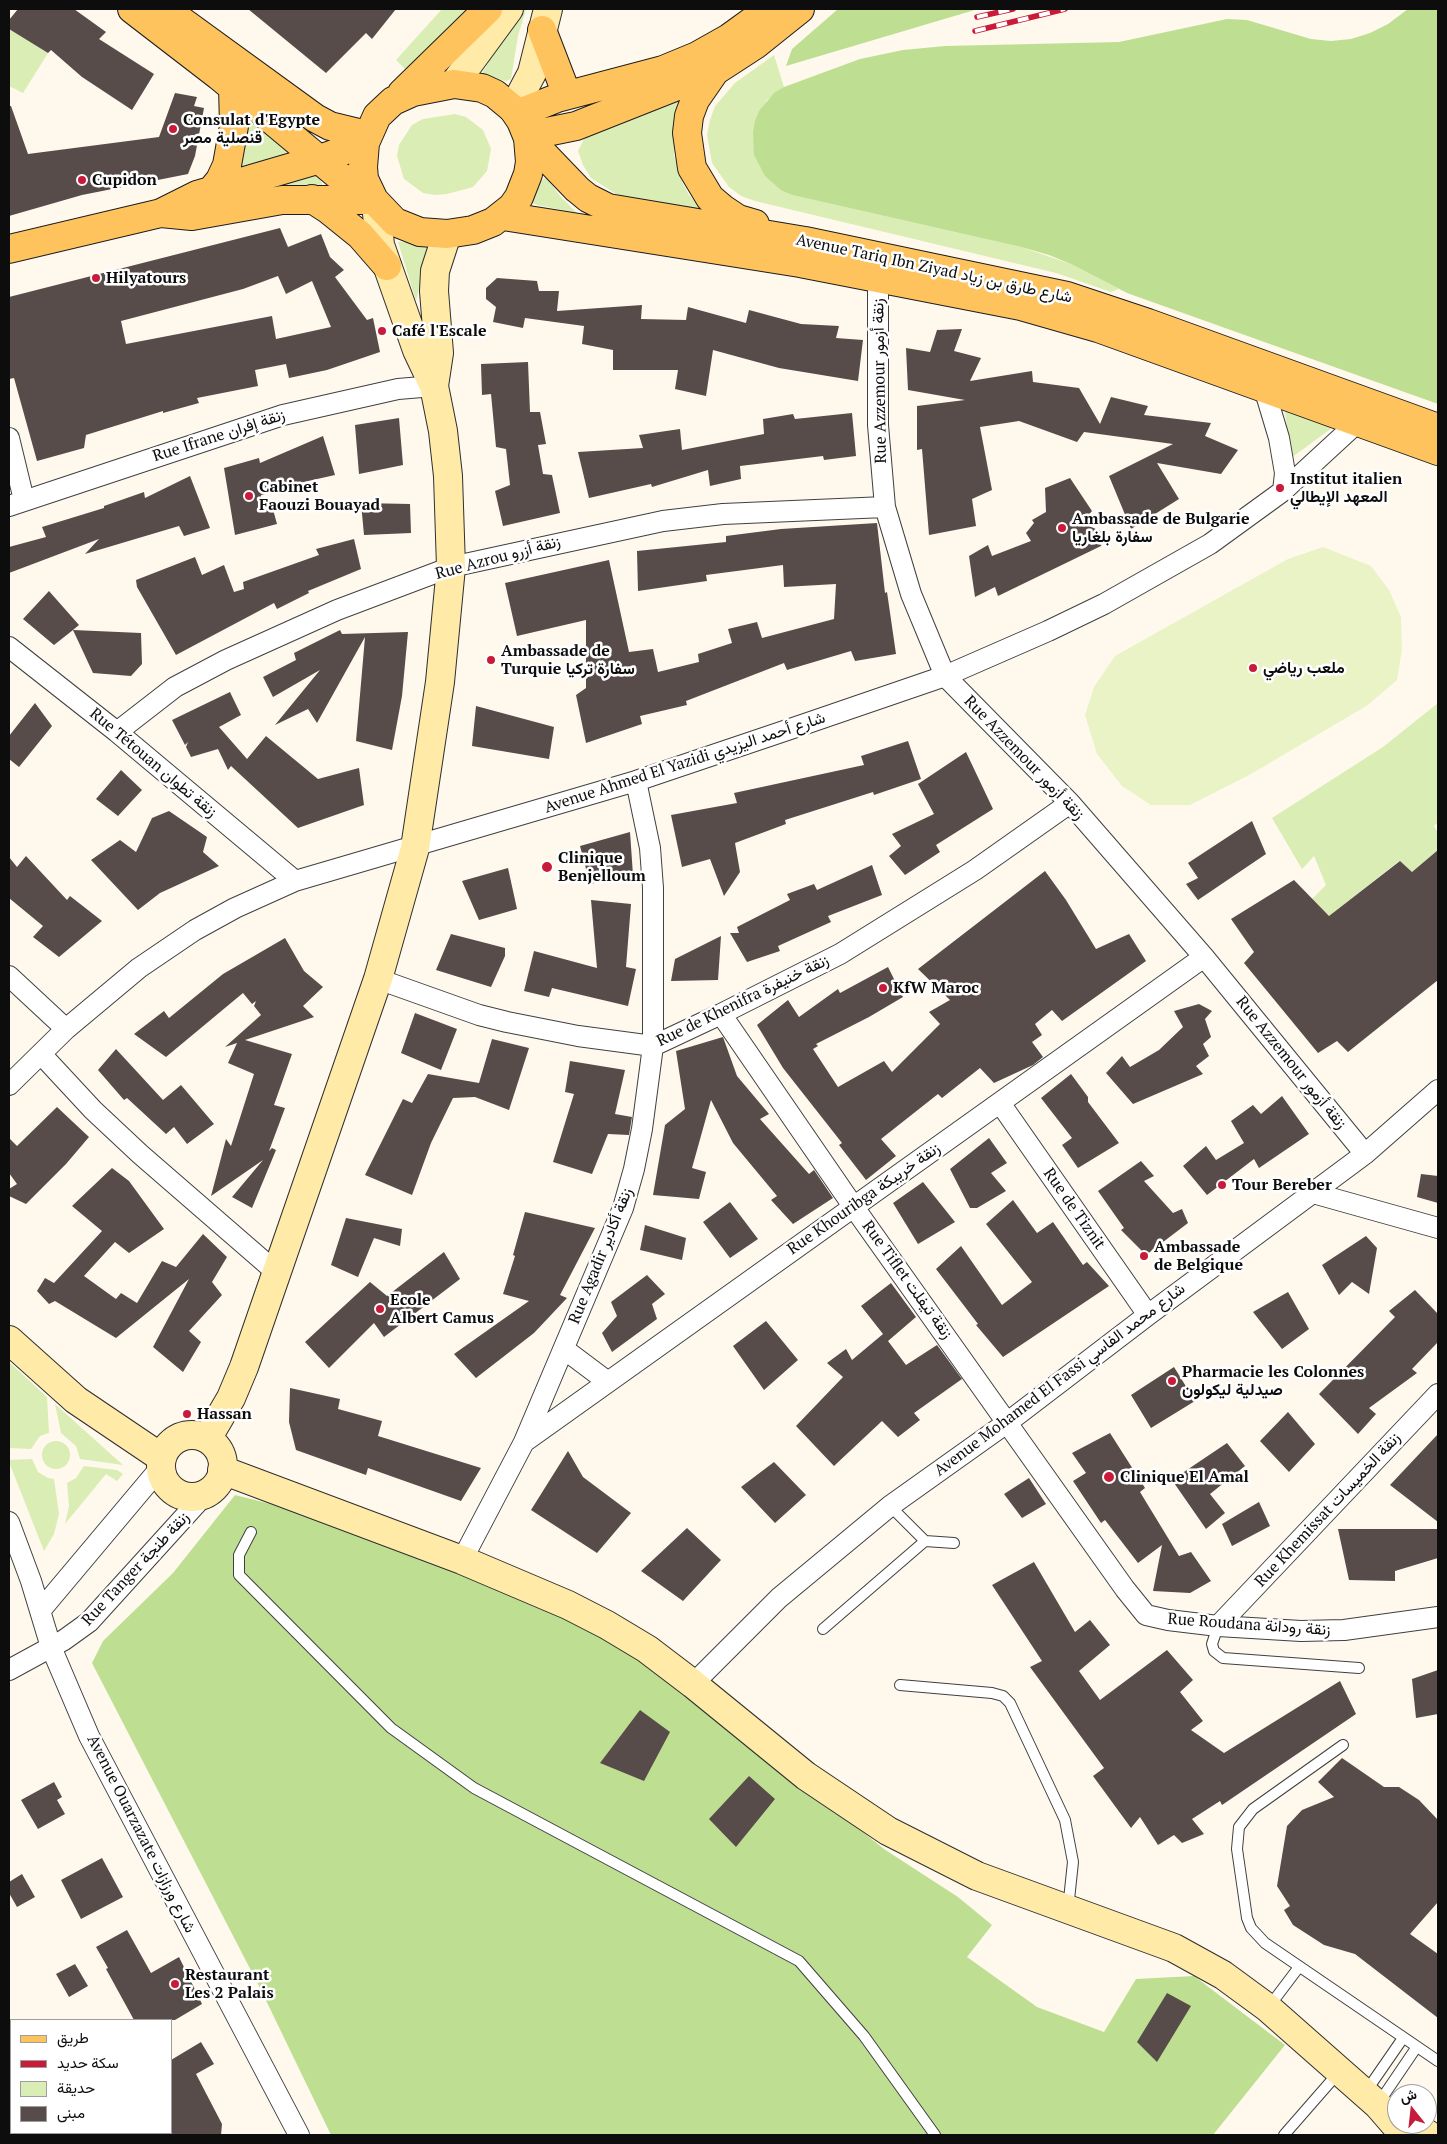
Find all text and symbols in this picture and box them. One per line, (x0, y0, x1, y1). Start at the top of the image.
place label: Consulat d'Egypte قنصلية مصر (183, 110, 320, 148)
marker: Consulat d'Egypte قنصلية مصر (167, 123, 179, 135)
place label: Cupidon (92, 170, 157, 190)
marker: Cupidon (76, 174, 88, 186)
street label: Avenue Tariq Ibn Ziyad شارع طارق بن زياد (794, 230, 1074, 308)
place label: Hilyatours (106, 268, 186, 288)
marker: Hilyatours (90, 272, 102, 284)
street label: Rue Azzemour زنقة أزمور (869, 298, 891, 464)
place label: Café l'Escale (392, 321, 487, 341)
marker: Café l'Escale (376, 325, 388, 337)
street label: Rue Ifrane زنقة إفران (150, 406, 288, 466)
place label: Institut italien المعهد الإيطالي (1290, 469, 1402, 507)
place label: Cabinet Faouzi Bouayad (259, 477, 380, 515)
marker: Institut italien المعهد الإيطالي (1274, 482, 1286, 494)
marker: Cabinet Faouzi Bouayad (243, 490, 255, 502)
place label: Ambassade de Bulgarie سفارة بلغاريا (1072, 509, 1250, 547)
marker: Ambassade de Bulgarie سفارة بلغاريا (1056, 522, 1068, 534)
street label: Rue Azrou زنقة أزرو (433, 532, 563, 584)
place label: Ambassade de Turquie سفارة تركيا (501, 641, 635, 679)
marker: Ambassade de Turquie سفارة تركيا (485, 654, 497, 666)
place label: ملعب رياضي (1263, 658, 1345, 678)
marker: ملعب رياضي (1247, 662, 1259, 674)
street label: Rue Azzemour زنقة أزمور (960, 692, 1088, 824)
street label: Rue Tétouan زنقة تطوان (85, 704, 221, 822)
street label: Avenue Ahmed El Yazidi شارع أحمد اليزيدي (542, 708, 828, 818)
place label: Clinique Benjelloum (558, 848, 646, 886)
marker: Clinique Benjelloum (540, 860, 554, 874)
street label: Rue de Khenifra زنقة خنيفرة (654, 951, 832, 1051)
place label: KfW Maroc (893, 978, 979, 998)
marker: KfW Maroc (877, 982, 889, 994)
street label: Rue Azzemour زنقة أزمور (1232, 993, 1350, 1133)
street label: Rue Khouribga زنقة خريبكة (784, 1139, 944, 1259)
street label: Rue de Tiznit (1039, 1165, 1109, 1253)
place label: Tour Bereber (1232, 1175, 1332, 1195)
marker: Tour Bereber (1216, 1179, 1228, 1191)
street label: Rue Agadir زنقة أكادير (565, 1185, 637, 1327)
street label: Rue Tiflet زنقة تيفلت (858, 1217, 956, 1343)
place label: Ambassade de Belgique (1154, 1237, 1243, 1275)
marker: Ambassade de Belgique (1138, 1250, 1150, 1262)
street label: Avenue Mohamed El Fassi شارع محمد الفاسي (931, 1279, 1189, 1481)
place label: Ecole Albert Camus (390, 1290, 494, 1328)
marker: Ecole Albert Camus (374, 1303, 386, 1315)
place label: Pharmacie les Colonnes صيدلية ليكولون (1182, 1362, 1364, 1400)
marker: Pharmacie les Colonnes صيدلية ليكولون (1166, 1375, 1178, 1387)
place label: Hassan (197, 1404, 252, 1424)
marker: Hassan (181, 1408, 193, 1420)
street label: Rue Khemissat زنقة الخميسات (1251, 1429, 1405, 1591)
place label: Clinique El Amal (1120, 1467, 1249, 1487)
marker: Clinique El Amal (1102, 1470, 1116, 1484)
street label: Rue Tanger زنقة طنجة (78, 1508, 194, 1630)
street label: Rue Roudana زنقة رودانة (1167, 1610, 1331, 1640)
street label: Avenue Ouarzazate شارع ورزازات (83, 1732, 199, 1936)
place label: Restaurant Les 2 Palais (185, 1965, 274, 2003)
marker: Restaurant Les 2 Palais (169, 1978, 181, 1990)
legend (10, 2019, 172, 2134)
text: طريق (57, 2027, 89, 2047)
text: سكة حديد (57, 2052, 119, 2072)
text: حديقة (57, 2077, 95, 2097)
north arrow (1387, 2084, 1437, 2134)
text: ش (1397, 2084, 1419, 2107)
text: مبنى (57, 2102, 85, 2122)

